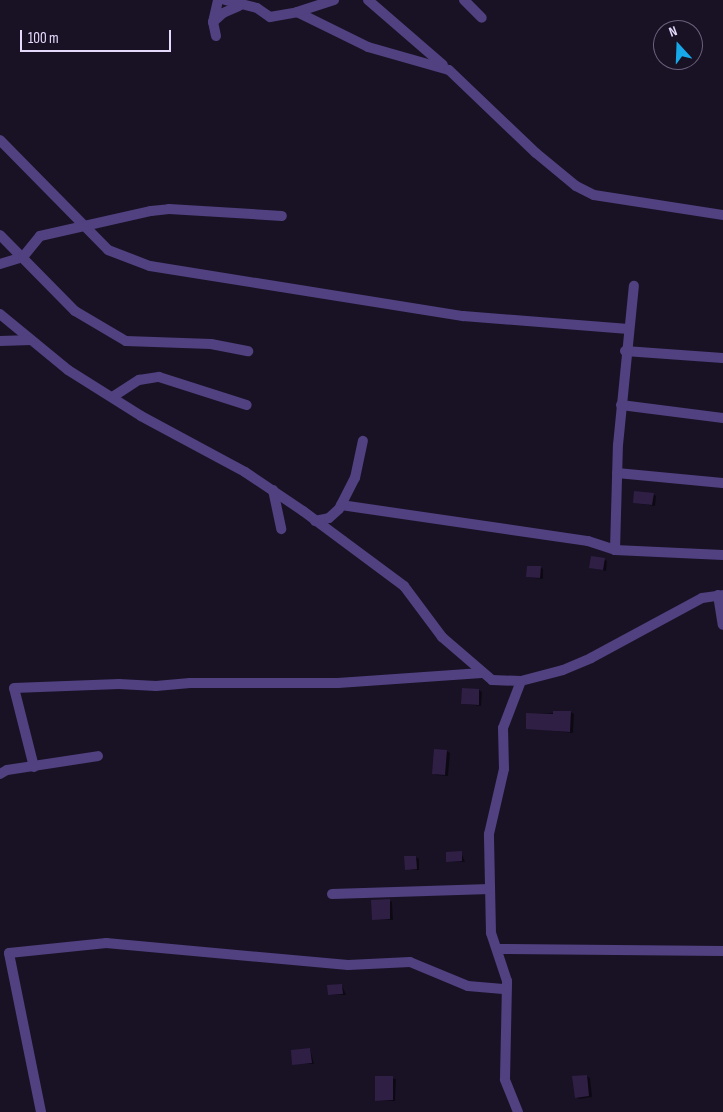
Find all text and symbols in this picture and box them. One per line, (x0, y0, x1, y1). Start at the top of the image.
scale bar (22, 20, 174, 52)
north arrow (653, 20, 703, 70)
text: N (667, 22, 679, 41)
text: 100 m (28, 29, 59, 48)

